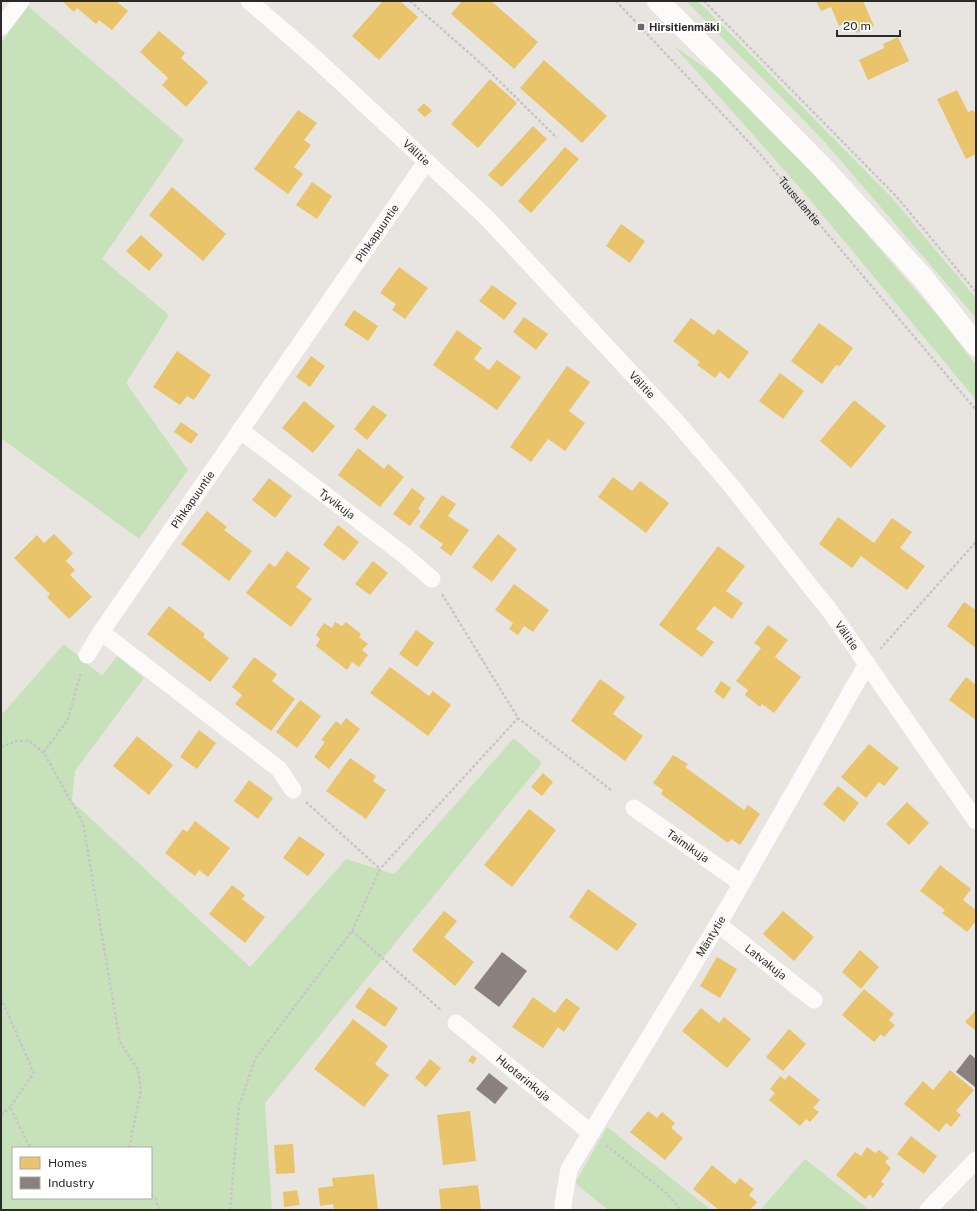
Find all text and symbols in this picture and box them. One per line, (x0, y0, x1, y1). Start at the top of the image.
scale bar (837, 12, 900, 38)
text: 20 m (843, 19, 871, 33)
place label: Hirsitienmäki (649, 21, 719, 33)
marker: Hirsitienmäki (636, 22, 646, 32)
street label: Välitie (401, 137, 433, 168)
street label: Tuusulantie (776, 175, 824, 228)
street label: Pihkapuuntie (353, 202, 401, 264)
street label: Välitie (627, 369, 658, 401)
street label: Pihkapuuntie (169, 468, 217, 530)
street label: Tyvikuja (317, 486, 357, 521)
street label: Välitie (833, 619, 861, 652)
street label: Taimikuja (665, 827, 711, 865)
street label: Mäntytie (694, 914, 728, 959)
street label: Latvakuja (743, 942, 789, 982)
street label: Huotarinkuja (494, 1052, 553, 1103)
legend (12, 1147, 152, 1199)
text: Homes (48, 1156, 87, 1170)
text: Industry (48, 1176, 95, 1190)

